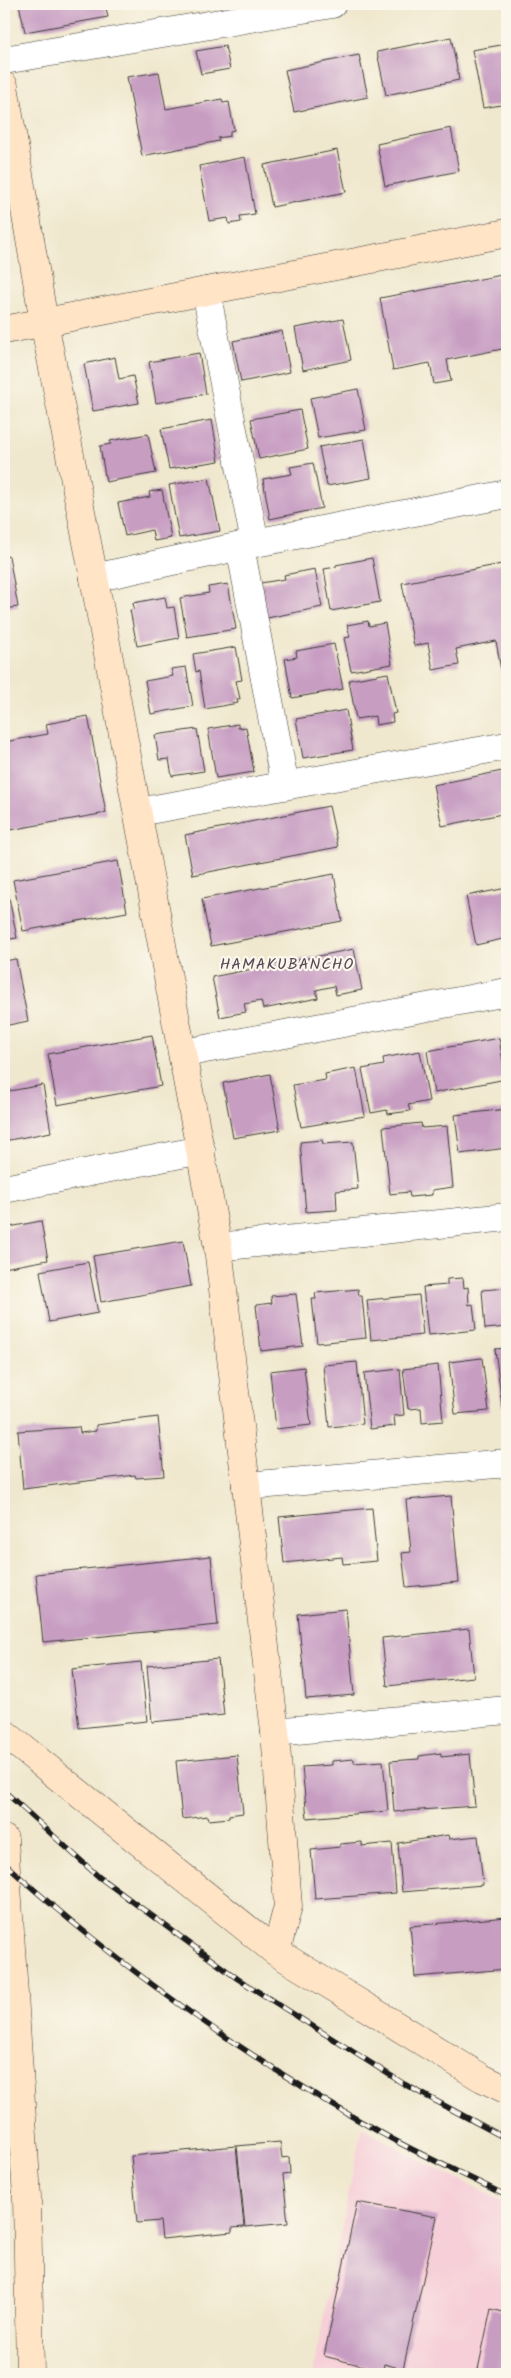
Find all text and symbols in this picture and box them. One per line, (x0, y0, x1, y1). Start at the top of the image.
district label: HAMAKUBANCHO (220, 952, 354, 977)

